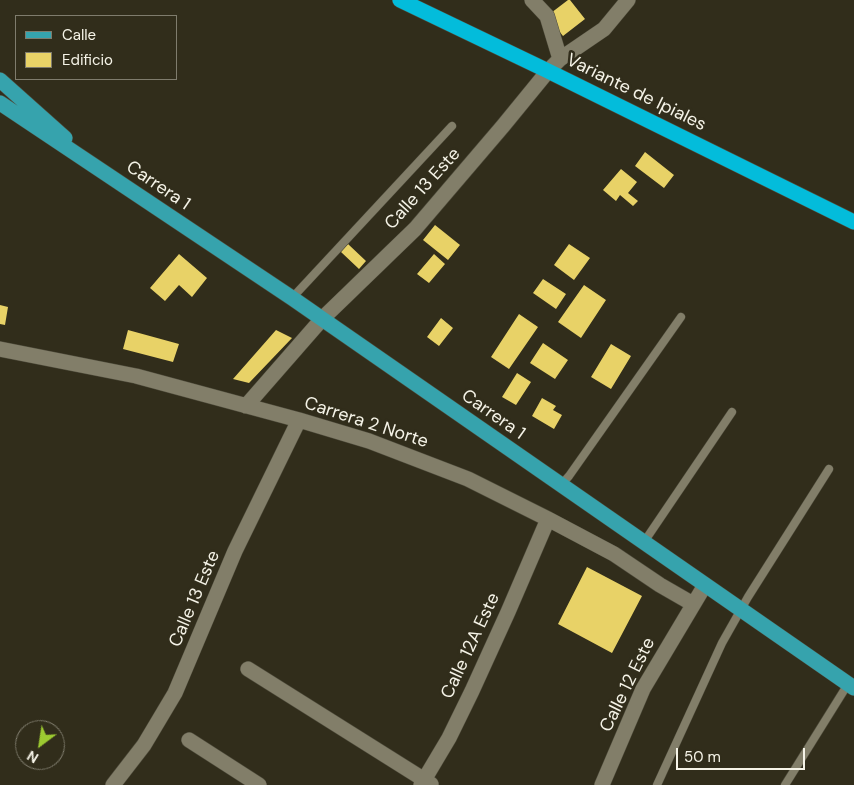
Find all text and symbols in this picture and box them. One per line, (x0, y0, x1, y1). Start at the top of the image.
legend (15, 15, 178, 80)
text: Calle (62, 25, 96, 45)
text: Edificio (62, 50, 113, 70)
street label: Variante de Ipiales (563, 50, 709, 136)
street label: Calle 13 Este (381, 144, 465, 234)
street label: Carrera 1 (122, 157, 194, 215)
street label: Carrera 1 (457, 385, 529, 445)
street label: Carrera 2 Norte (301, 393, 431, 453)
street label: Calle 13 Este (165, 548, 225, 650)
street label: Calle 12A Este (437, 590, 505, 702)
street label: Calle 12 Este (596, 634, 660, 736)
north arrow (15, 720, 65, 770)
scale bar (679, 738, 808, 770)
text: N (24, 747, 42, 767)
text: 50 m (684, 747, 721, 767)

